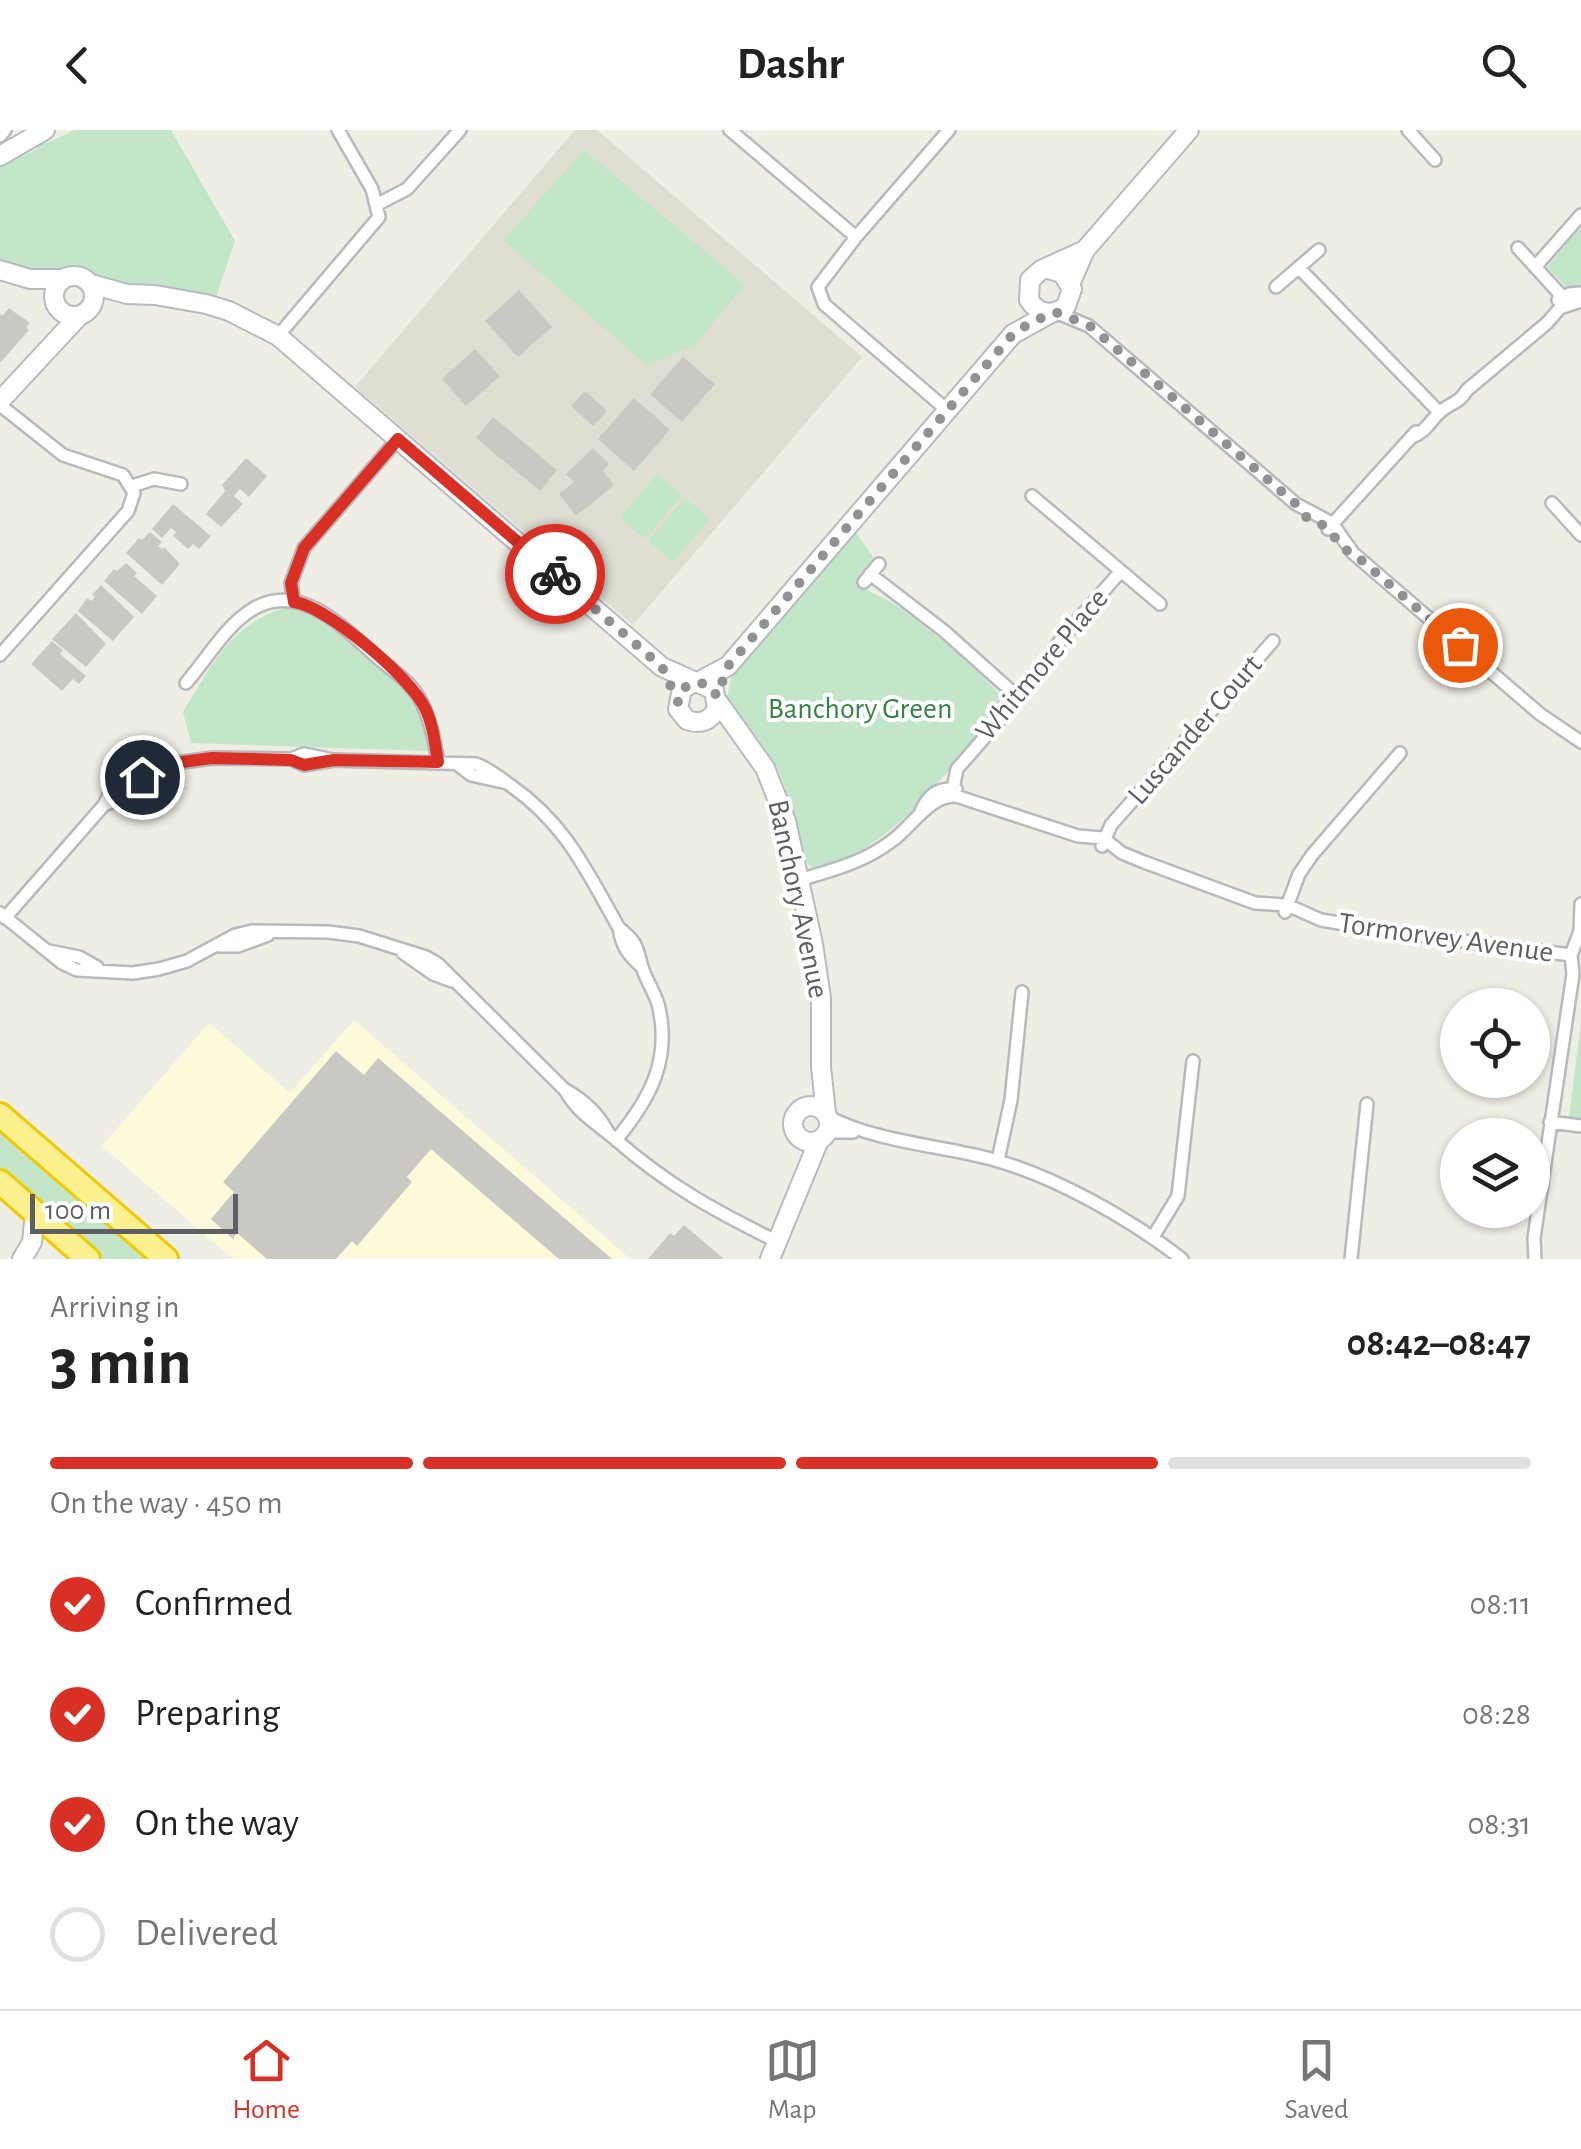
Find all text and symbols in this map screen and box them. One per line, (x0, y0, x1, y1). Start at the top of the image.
icon: back (50, 38, 105, 93)
icon: search (1476, 38, 1531, 93)
text: Dashr (737, 42, 844, 87)
courier (505, 524, 605, 624)
icon: bike (528, 547, 583, 602)
street label: Whitmore Place (970, 583, 1114, 747)
pin (1418, 603, 1503, 688)
icon: bag (1433, 618, 1488, 673)
street label: Luscander Court (1122, 649, 1268, 810)
park label: Banchory Green (768, 694, 952, 724)
pin (100, 735, 185, 820)
icon: home (115, 750, 170, 805)
street label: Banchory Avenue (762, 797, 834, 1001)
street label: Tormorvey Avenue (1337, 908, 1555, 968)
map controls (1440, 988, 1550, 1228)
button: locate (1440, 988, 1550, 1098)
button: layers (1440, 1118, 1550, 1228)
scale bar (30, 1189, 238, 1234)
text: 100 m (45, 1197, 111, 1225)
text: Arriving in (50, 1291, 179, 1323)
text: 08:42–08:47 (1346, 1325, 1531, 1363)
text: 3 min (50, 1331, 192, 1396)
text: On the way · 450 m (50, 1487, 283, 1519)
icon: check (50, 1577, 105, 1632)
text: Confirmed (135, 1585, 292, 1623)
text: 08:11 (1470, 1588, 1531, 1620)
icon: check (50, 1687, 105, 1742)
text: Preparing (135, 1695, 280, 1733)
text: 08:28 (1462, 1698, 1531, 1730)
icon: check (50, 1797, 105, 1852)
text: On the way (135, 1805, 299, 1843)
text: 08:31 (1467, 1808, 1531, 1840)
text: Delivered (135, 1915, 278, 1953)
tab: Home (232, 2033, 300, 2127)
tab: Map (765, 2033, 820, 2127)
tab: Saved (1284, 2033, 1349, 2127)

